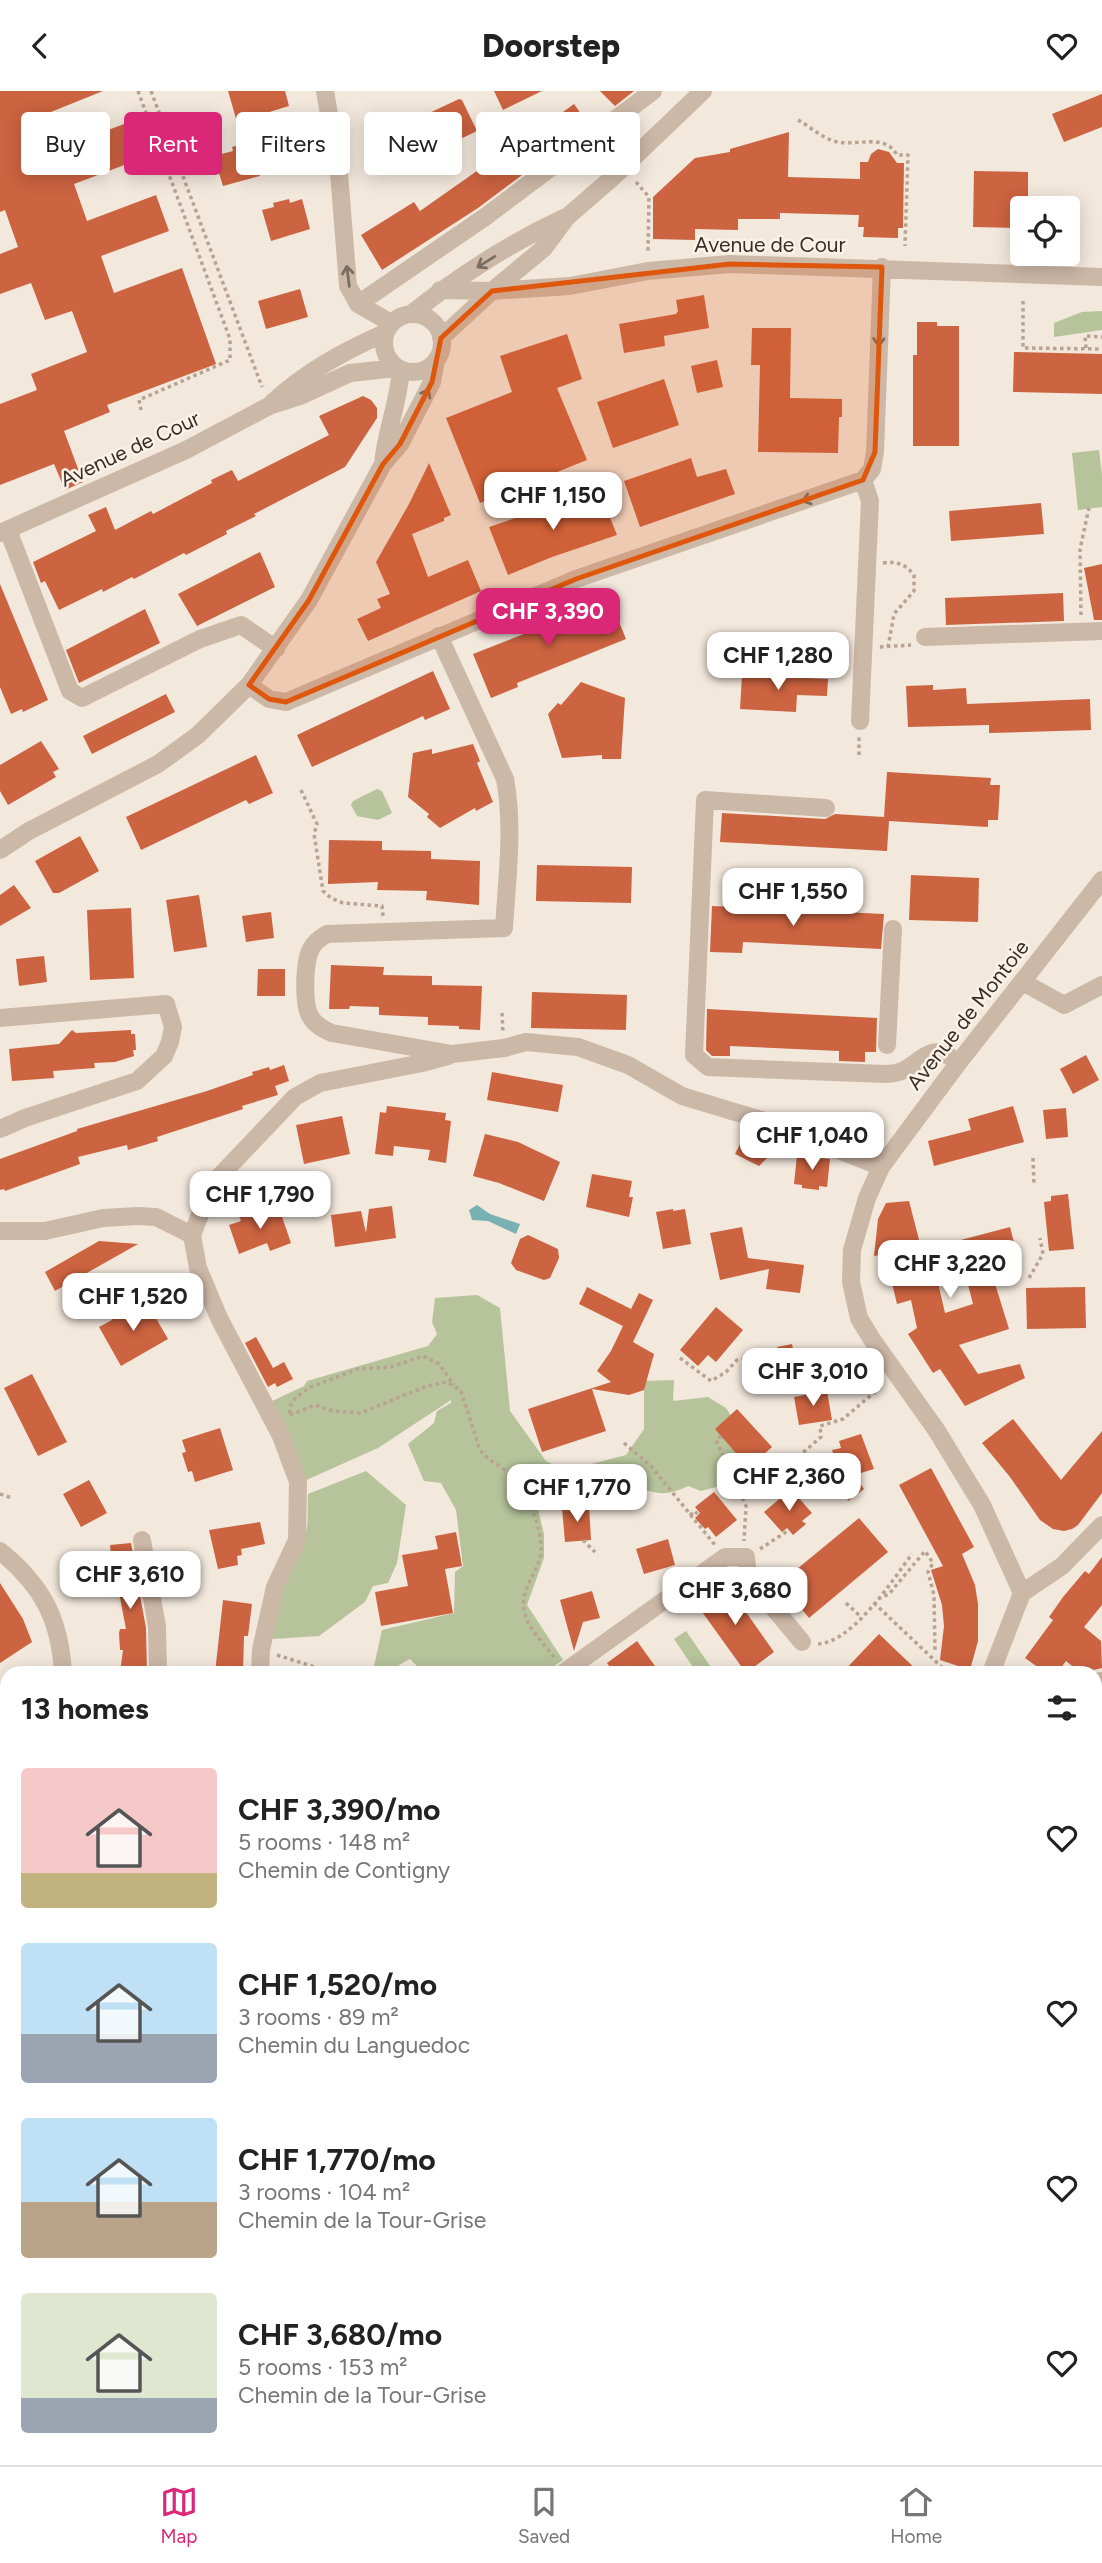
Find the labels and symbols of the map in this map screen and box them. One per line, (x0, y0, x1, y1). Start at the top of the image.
street label: Avenue de Cour (694, 232, 846, 257)
one-way arrow (477, 254, 496, 269)
one-way arrow (341, 266, 354, 288)
one-way arrow (873, 324, 886, 347)
one-way arrow (418, 388, 431, 409)
street label: Avenue de Cour (56, 405, 204, 492)
pin: CHF 1,150 (473, 473, 633, 532)
one-way arrow (802, 493, 824, 505)
pin: CHF 3,390 (468, 589, 628, 648)
pin: CHF 1,280 (698, 633, 858, 692)
pin: CHF 1,550 (713, 869, 873, 928)
street label: Avenue de Montoie (901, 935, 1034, 1095)
pin: CHF 1,040 (732, 1112, 892, 1172)
pin: CHF 1,790 (180, 1171, 340, 1231)
pin: CHF 3,220 (870, 1241, 1030, 1300)
pin: CHF 1,520 (53, 1273, 213, 1333)
pin: CHF 3,010 (733, 1349, 893, 1408)
pin: CHF 2,360 (709, 1453, 869, 1513)
pin: CHF 1,770 (497, 1465, 657, 1524)
pin: CHF 3,610 (50, 1551, 210, 1611)
pin: CHF 3,680 (655, 1567, 815, 1627)

